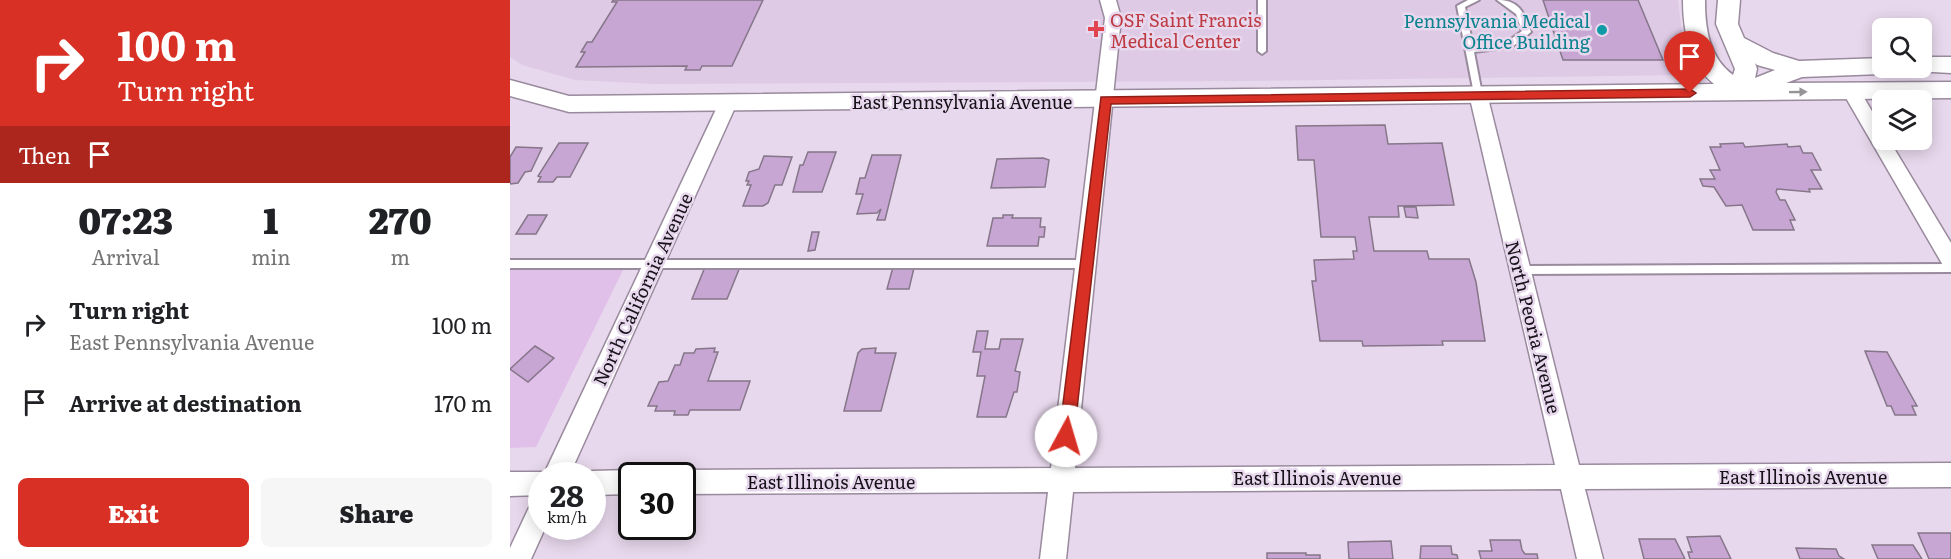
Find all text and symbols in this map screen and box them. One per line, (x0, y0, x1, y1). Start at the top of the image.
place label: OSF Saint Francis Medical Center (1110, 6, 1261, 54)
place label: Pennsylvania Medical Office Building (1403, 7, 1591, 55)
text: 100 m (117, 12, 236, 74)
map controls (1872, 18, 1932, 150)
button: search (1872, 18, 1932, 78)
marker: OSF Saint Francis Medical Center (1087, 20, 1105, 38)
marker: Pennsylvania Medical Office Building (1595, 23, 1609, 37)
icon: right (18, 24, 96, 102)
pin (1664, 31, 1715, 93)
icon: arrive (1673, 40, 1706, 73)
text: Turn right (117, 69, 254, 109)
one-way arrow (1789, 87, 1808, 96)
street label: East Pennsylvania Avenue (852, 88, 1072, 115)
button: layers (1872, 90, 1932, 150)
text: Then (18, 138, 71, 171)
icon: arrive (83, 138, 116, 171)
street label: North California Avenue (585, 188, 699, 390)
text: 07:23 (78, 192, 173, 245)
text: 1 (263, 192, 278, 245)
text: 270 (369, 192, 432, 245)
street label: North Peoria Avenue (1499, 238, 1569, 416)
text: Arrival (91, 241, 160, 271)
text: min (251, 241, 291, 271)
text: m (391, 241, 410, 271)
text: Turn right (69, 293, 189, 326)
icon: right (18, 308, 51, 341)
text: 100 m (432, 308, 492, 341)
text: East Pennsylvania Avenue (69, 326, 314, 356)
icon: arrive (18, 386, 51, 419)
text: Arrive at destination (69, 386, 302, 419)
text: 170 m (434, 386, 492, 419)
position arrow (1034, 404, 1098, 468)
speed limit sign: 30 (618, 462, 696, 540)
street label: East Illinois Avenue (1719, 463, 1887, 490)
street label: East Illinois Avenue (1233, 464, 1401, 491)
street label: East Illinois Avenue (747, 468, 915, 495)
text: 28 (550, 472, 584, 516)
button: Exit (18, 478, 249, 547)
button: Share (261, 478, 492, 547)
text: km/h (547, 505, 587, 528)

